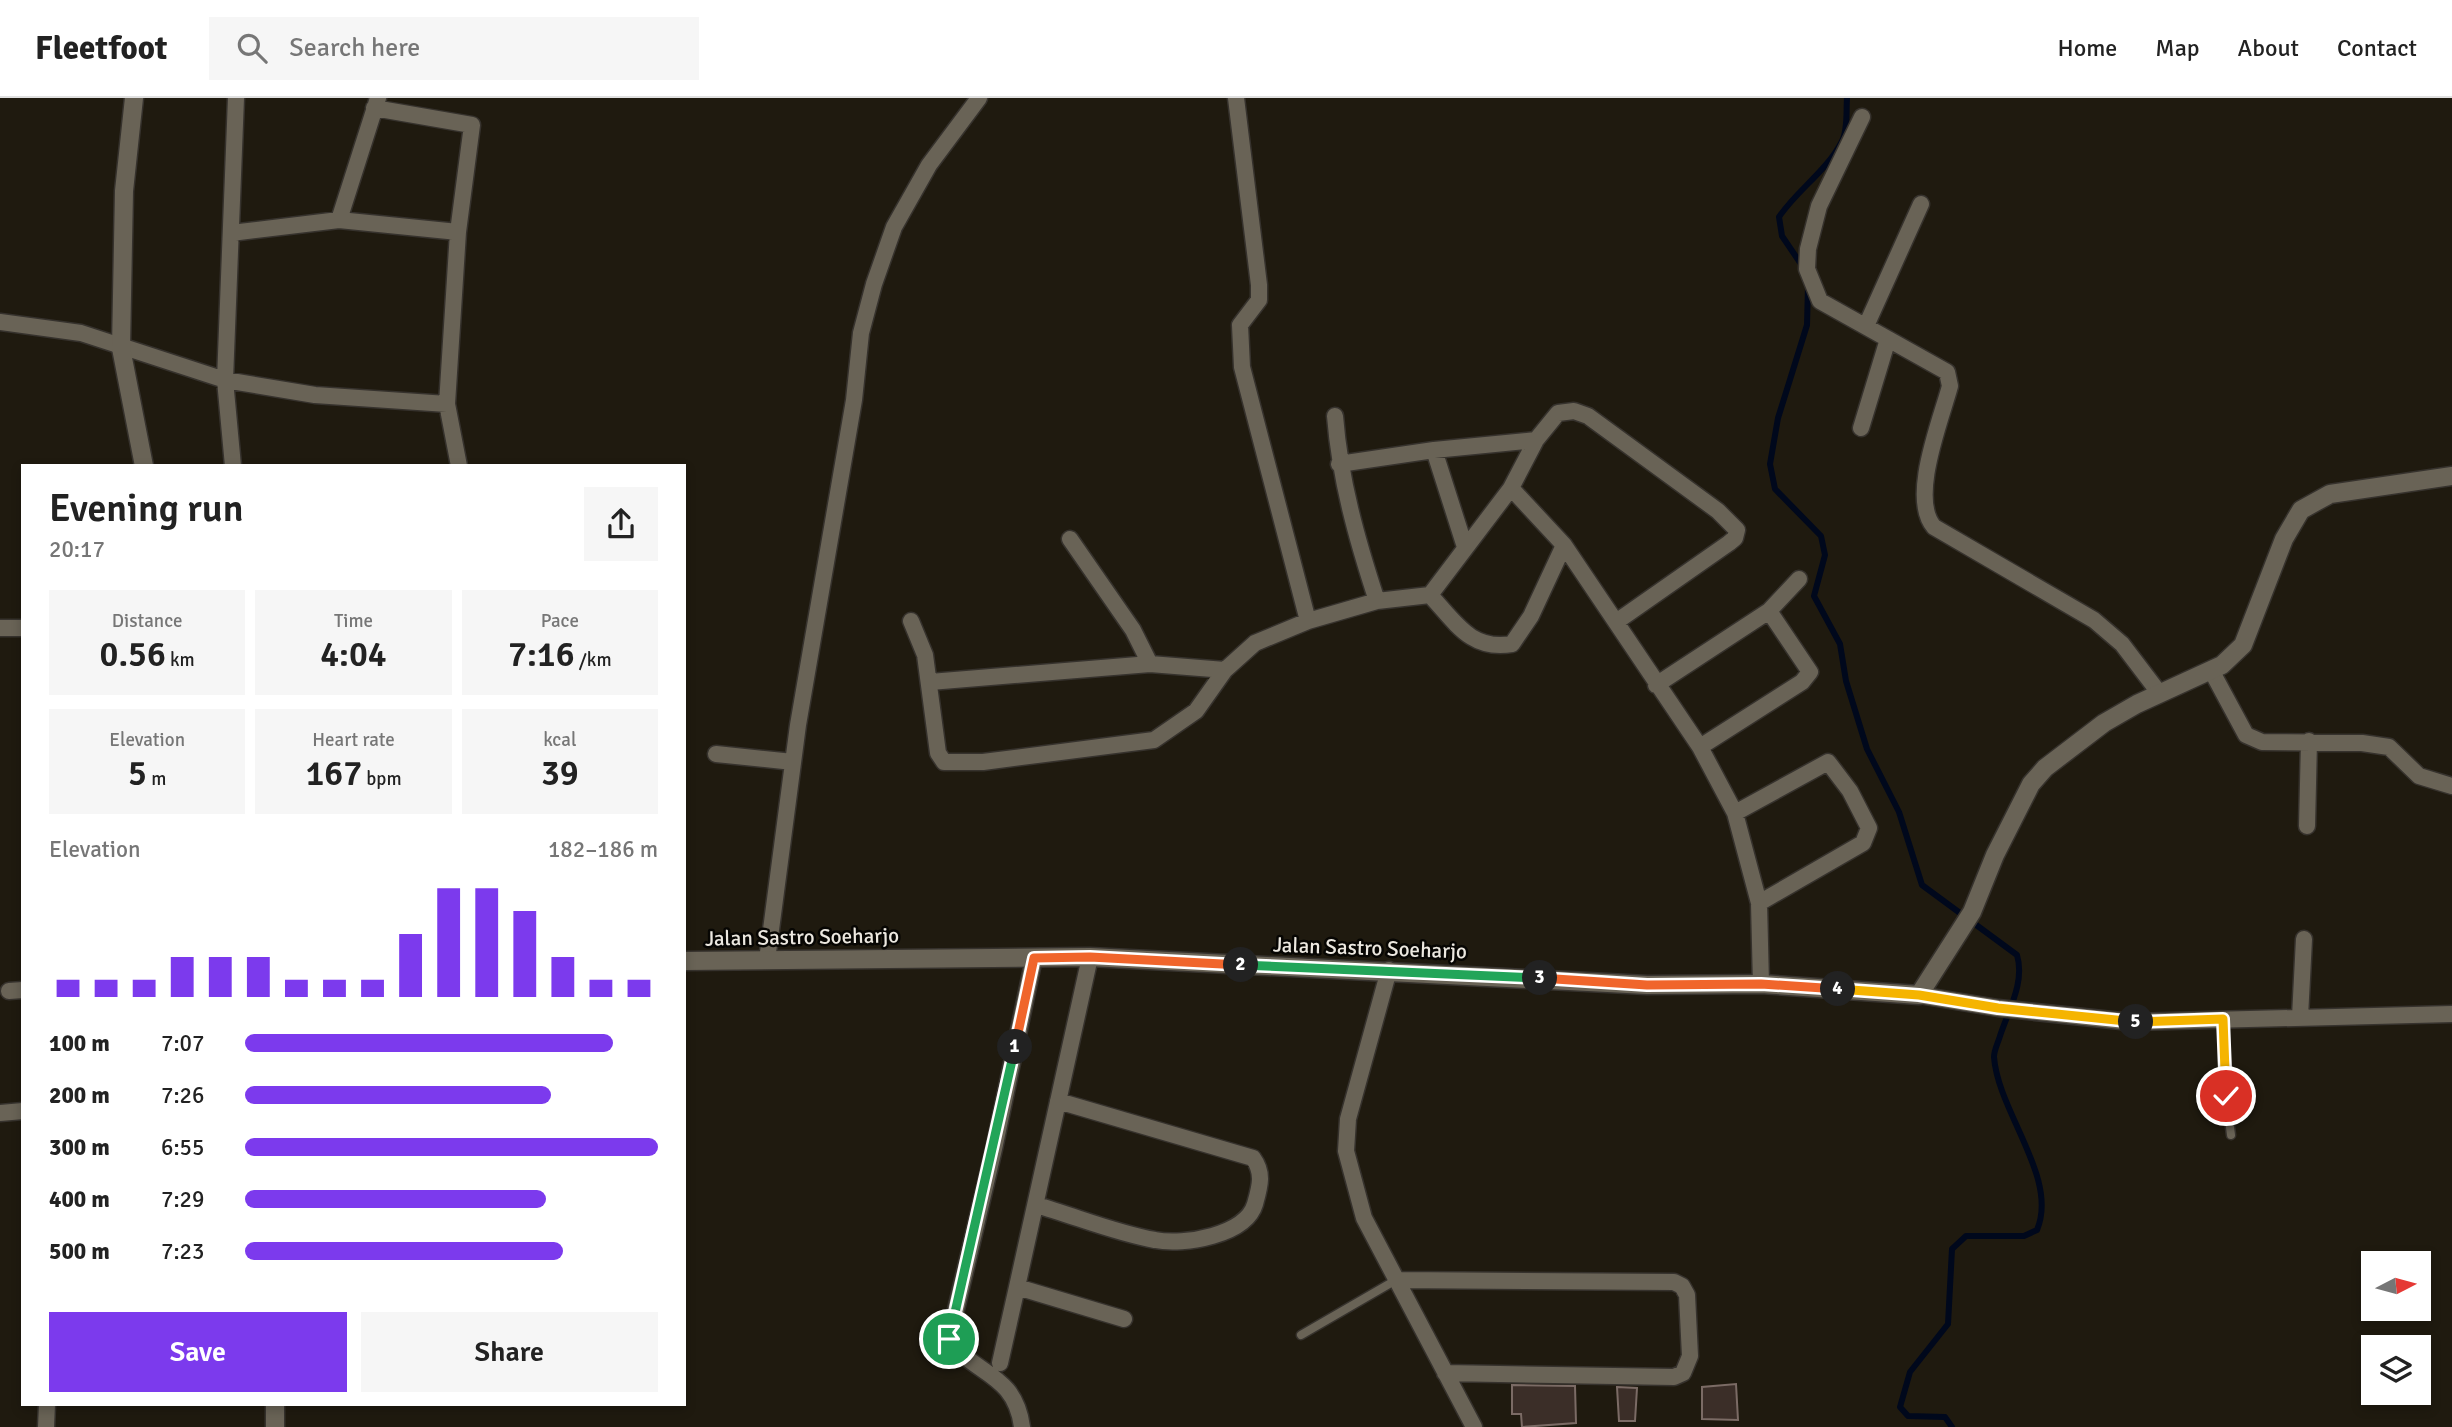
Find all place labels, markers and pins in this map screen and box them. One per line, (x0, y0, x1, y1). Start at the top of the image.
pin: 2 (1224, 948, 1258, 982)
pin: 3 (1522, 960, 1558, 996)
pin: 4 (1820, 972, 1856, 1006)
pin: 5 (2118, 1004, 2154, 1040)
pin: 1 (998, 1030, 1032, 1065)
pin (2196, 1066, 2256, 1126)
pin (919, 1309, 979, 1369)

